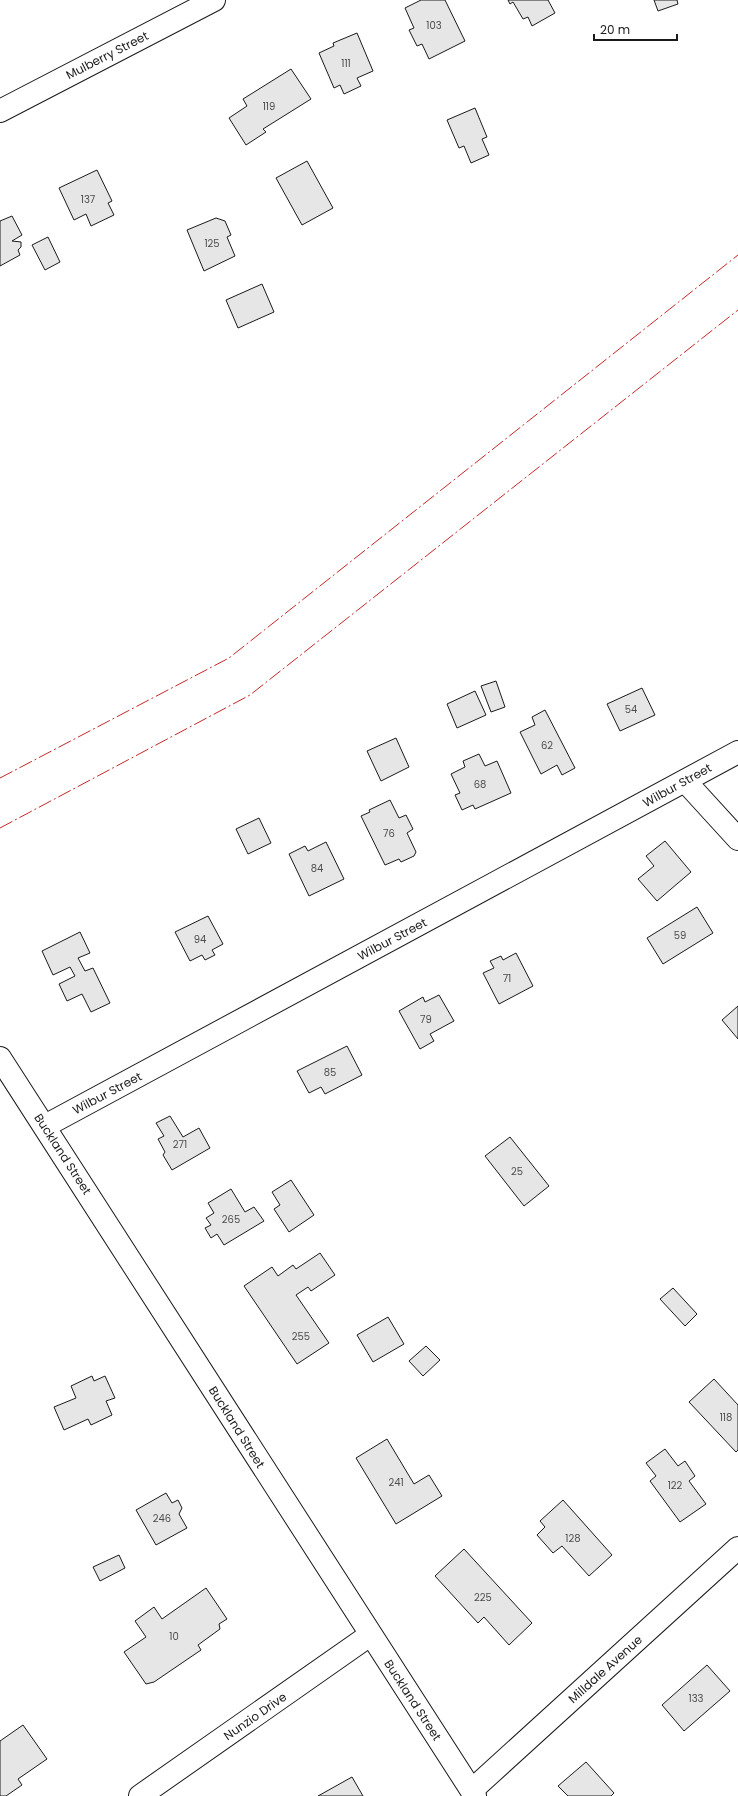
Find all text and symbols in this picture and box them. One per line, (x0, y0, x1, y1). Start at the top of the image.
scale bar (594, 16, 677, 42)
house number: 103 (426, 18, 442, 33)
text: 20 m (600, 21, 630, 38)
street label: Mulberry Street (63, 27, 151, 83)
house number: 111 (341, 56, 351, 71)
house number: 119 (263, 99, 275, 114)
house number: 137 (81, 192, 96, 207)
house number: 125 (204, 236, 220, 251)
house number: 54 (625, 702, 637, 717)
house number: 62 (541, 738, 553, 753)
street label: Wilbur Street (640, 759, 714, 811)
house number: 68 (474, 777, 486, 792)
house number: 76 (383, 826, 395, 841)
house number: 84 (311, 861, 323, 876)
street label: Wilbur Street (354, 914, 430, 964)
house number: 59 (674, 928, 686, 943)
house number: 94 (194, 932, 206, 947)
house number: 71 (503, 971, 511, 986)
house number: 79 (420, 1012, 432, 1027)
house number: 85 (324, 1065, 336, 1080)
street label: Wilbur Street (69, 1068, 145, 1118)
street label: Buckland Street (30, 1110, 96, 1198)
house number: 271 (173, 1137, 187, 1152)
house number: 25 (511, 1164, 523, 1179)
house number: 265 (222, 1212, 240, 1227)
house number: 255 (292, 1329, 310, 1344)
street label: Buckland Street (205, 1383, 269, 1471)
house number: 118 (720, 1410, 732, 1425)
house number: 241 (388, 1475, 404, 1490)
house number: 122 (668, 1478, 683, 1493)
house number: 246 (153, 1511, 171, 1526)
house number: 128 (565, 1531, 581, 1546)
house number: 225 (474, 1590, 492, 1605)
house number: 10 (169, 1629, 179, 1644)
street label: Milldale Avenue (564, 1631, 646, 1707)
street label: Buckland Street (380, 1656, 446, 1744)
street label: Nunzio Drive (220, 1688, 290, 1744)
house number: 133 (689, 1691, 704, 1706)

